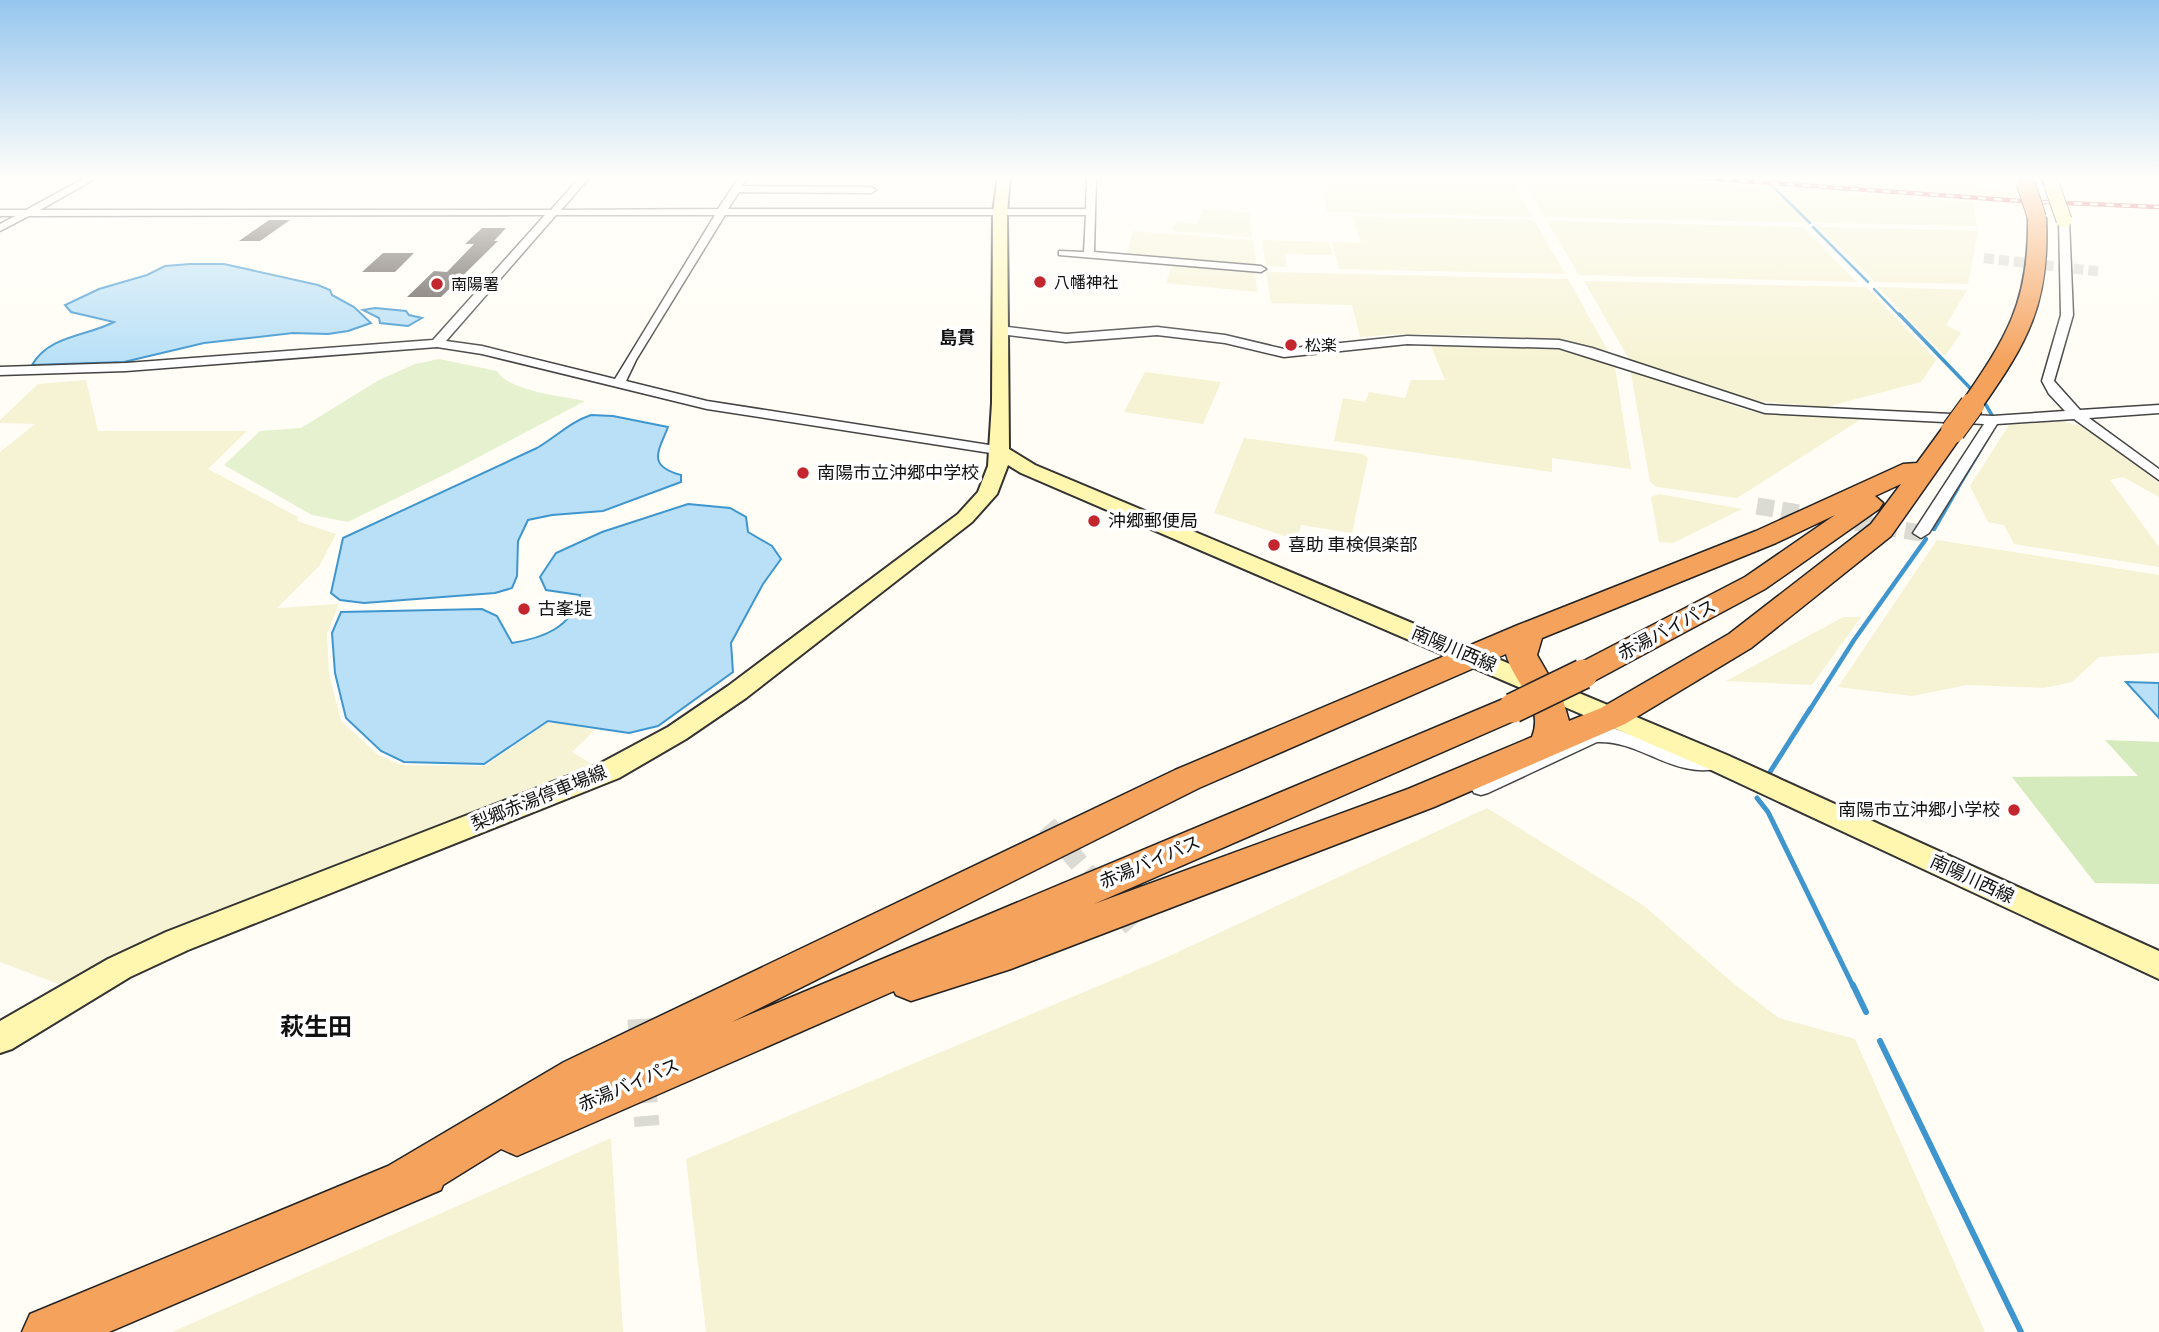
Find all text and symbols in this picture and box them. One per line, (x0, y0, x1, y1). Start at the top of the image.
place label: 八幡神社 (1054, 269, 1118, 293)
place label: 南陽署 (451, 271, 499, 295)
marker: 八幡神社 (1032, 274, 1048, 290)
marker: 南陽署 (429, 276, 445, 292)
district label: 島貫 (939, 323, 975, 350)
place label: 松楽 (1305, 332, 1337, 356)
marker: 松楽 (1283, 337, 1299, 353)
place label: 南陽市立沖郷中学校 (817, 458, 979, 485)
marker: 南陽市立沖郷中学校 (795, 465, 811, 481)
place label: 沖郷郵便局 (1108, 506, 1198, 533)
marker: 沖郷郵便局 (1086, 513, 1102, 529)
place label: 喜助 車検倶楽部 (1288, 530, 1418, 557)
marker: 喜助 車検倶楽部 (1266, 537, 1282, 553)
street label: 赤湯バイパス (1612, 591, 1720, 666)
place label: 古峯堤 (538, 594, 592, 621)
marker: 古峯堤 (516, 601, 532, 617)
street label: 南陽川西線 (1408, 618, 1501, 678)
street label: 梨郷赤湯停車場線 (467, 757, 610, 836)
place label: 南陽市立沖郷小学校 (1838, 795, 2000, 822)
marker: 南陽市立沖郷小学校 (2006, 802, 2022, 818)
street label: 赤湯バイパス (1095, 827, 1204, 894)
street label: 南陽川西線 (1926, 846, 2019, 909)
district label: 萩生田 (280, 1007, 352, 1042)
street label: 赤湯バイパス (574, 1050, 683, 1117)

